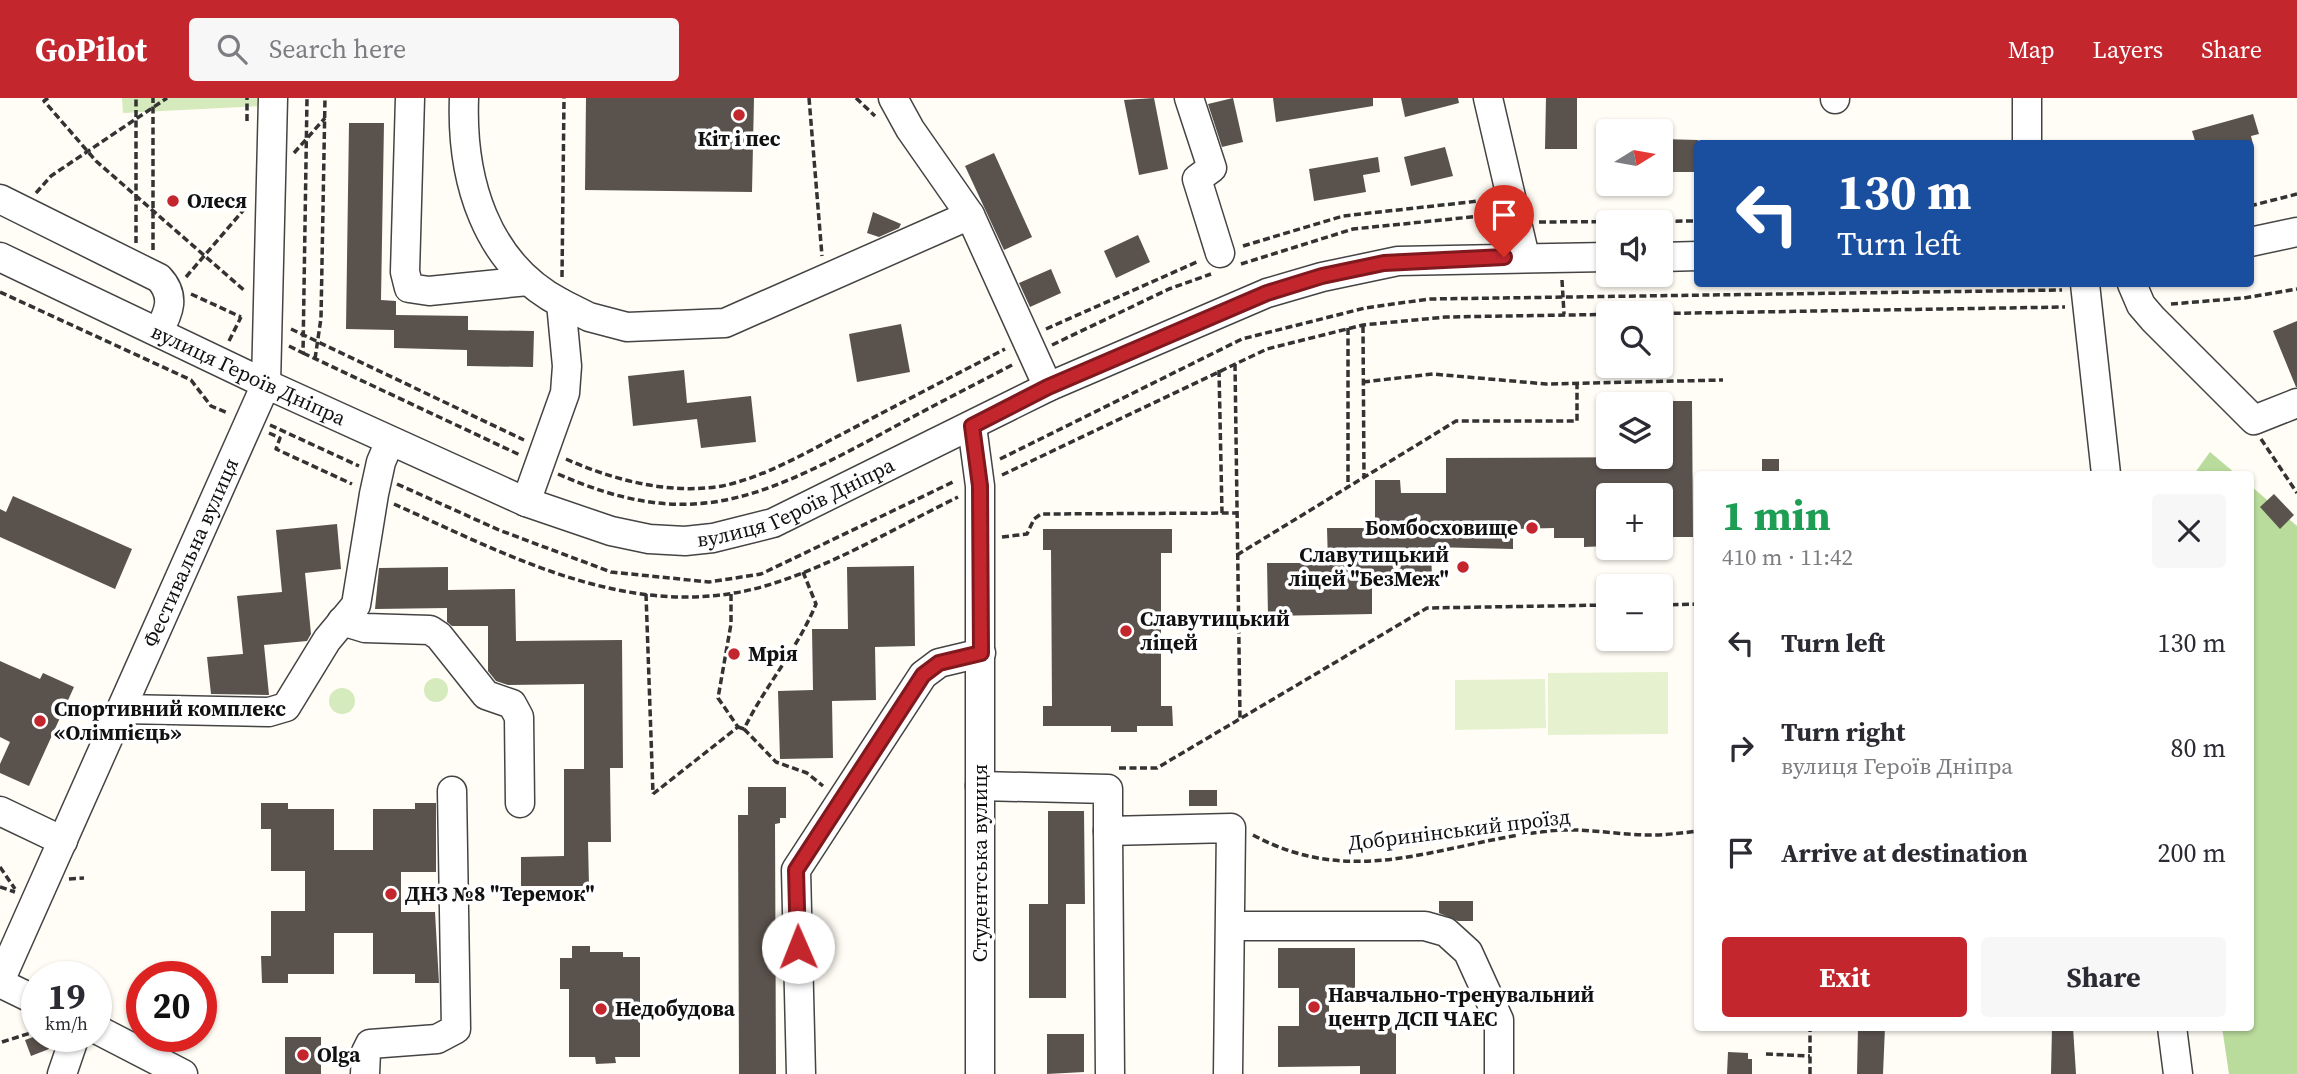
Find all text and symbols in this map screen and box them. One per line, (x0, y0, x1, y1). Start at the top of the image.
search box (189, 18, 679, 81)
text: GoPilot (35, 27, 147, 72)
icon: search (213, 30, 251, 68)
text: Search here (269, 31, 406, 67)
text: Map (2008, 33, 2055, 66)
text: Layers (2093, 33, 2163, 66)
text: Share (2201, 33, 2262, 66)
marker: Кіт і пес (731, 107, 747, 123)
north arrow (1596, 119, 1673, 196)
map controls (1596, 119, 1673, 651)
place label: Кіт і пес (697, 124, 781, 153)
text: 130 m (1837, 158, 1972, 225)
icon: left (1722, 168, 1813, 259)
pin (1474, 185, 1534, 257)
place label: Олеся (187, 186, 247, 215)
marker: Олеся (165, 193, 181, 209)
icon: arrive (1485, 196, 1523, 234)
button: sound (1596, 210, 1673, 287)
text: Turn left (1837, 222, 1961, 266)
button: search (1596, 301, 1673, 378)
street label: вулиця Героїв Дніпра (146, 316, 351, 433)
button: layers (1596, 392, 1673, 469)
street label: вулиця Героїв Дніпра (695, 450, 900, 554)
street label: Фестивальна вулиця (136, 453, 245, 652)
button: + (1596, 483, 1673, 560)
text: 1 min (1722, 486, 1831, 544)
button: close (2152, 494, 2226, 568)
place label: Бомбосховище (1365, 513, 1518, 542)
marker: Бомбосховище (1524, 520, 1540, 536)
place label: Славутицький ліцей "БезМеж" (1288, 540, 1449, 593)
text: 410 m · 11:42 (1722, 541, 1853, 573)
marker: Славутицький ліцей "БезМеж" (1455, 559, 1471, 575)
button: − (1596, 574, 1673, 651)
place label: Славутицький ліцей (1140, 604, 1290, 657)
marker: Славутицький ліцей (1118, 623, 1134, 639)
icon: left (1722, 624, 1760, 662)
text: Turn left (1781, 625, 1885, 661)
text: 130 m (2158, 625, 2226, 661)
place label: Мрiя (748, 639, 798, 668)
marker: Мрiя (726, 646, 742, 662)
place label: Спортивний комплекс «Олімпієць» (54, 694, 286, 747)
marker: Спортивний комплекс «Олімпієць» (32, 713, 48, 729)
text: Turn right (1781, 714, 1905, 750)
icon: right (1722, 729, 1760, 767)
text: 80 m (2171, 730, 2226, 766)
text: вулиця Героїв Дніпра (1781, 750, 2013, 782)
street label: Студентська вулиця (965, 764, 994, 962)
street label: Добринінський проїзд (1346, 801, 1572, 858)
icon: arrive (1722, 834, 1760, 872)
text: Arrive at destination (1781, 835, 2028, 871)
text: 200 m (2158, 835, 2226, 871)
place label: ДНЗ №8 "Теремок" (405, 879, 595, 908)
marker: ДНЗ №8 "Теремок" (383, 886, 399, 902)
position arrow (761, 910, 835, 984)
button: Exit (1722, 937, 1967, 1017)
button: Share (1981, 937, 2226, 1017)
speed limit sign: 20 (126, 961, 217, 1052)
text: 19 (48, 973, 85, 1021)
place label: Навчально-тренувальний центр ДСП ЧАЕС (1328, 980, 1594, 1033)
place label: Недобудова (615, 994, 736, 1023)
marker: Навчально-тренувальний центр ДСП ЧАЕС (1306, 999, 1322, 1015)
marker: Недобудова (593, 1001, 609, 1017)
text: km/h (45, 1011, 88, 1036)
place label: Olga (317, 1040, 361, 1069)
marker: Olga (295, 1047, 311, 1063)

